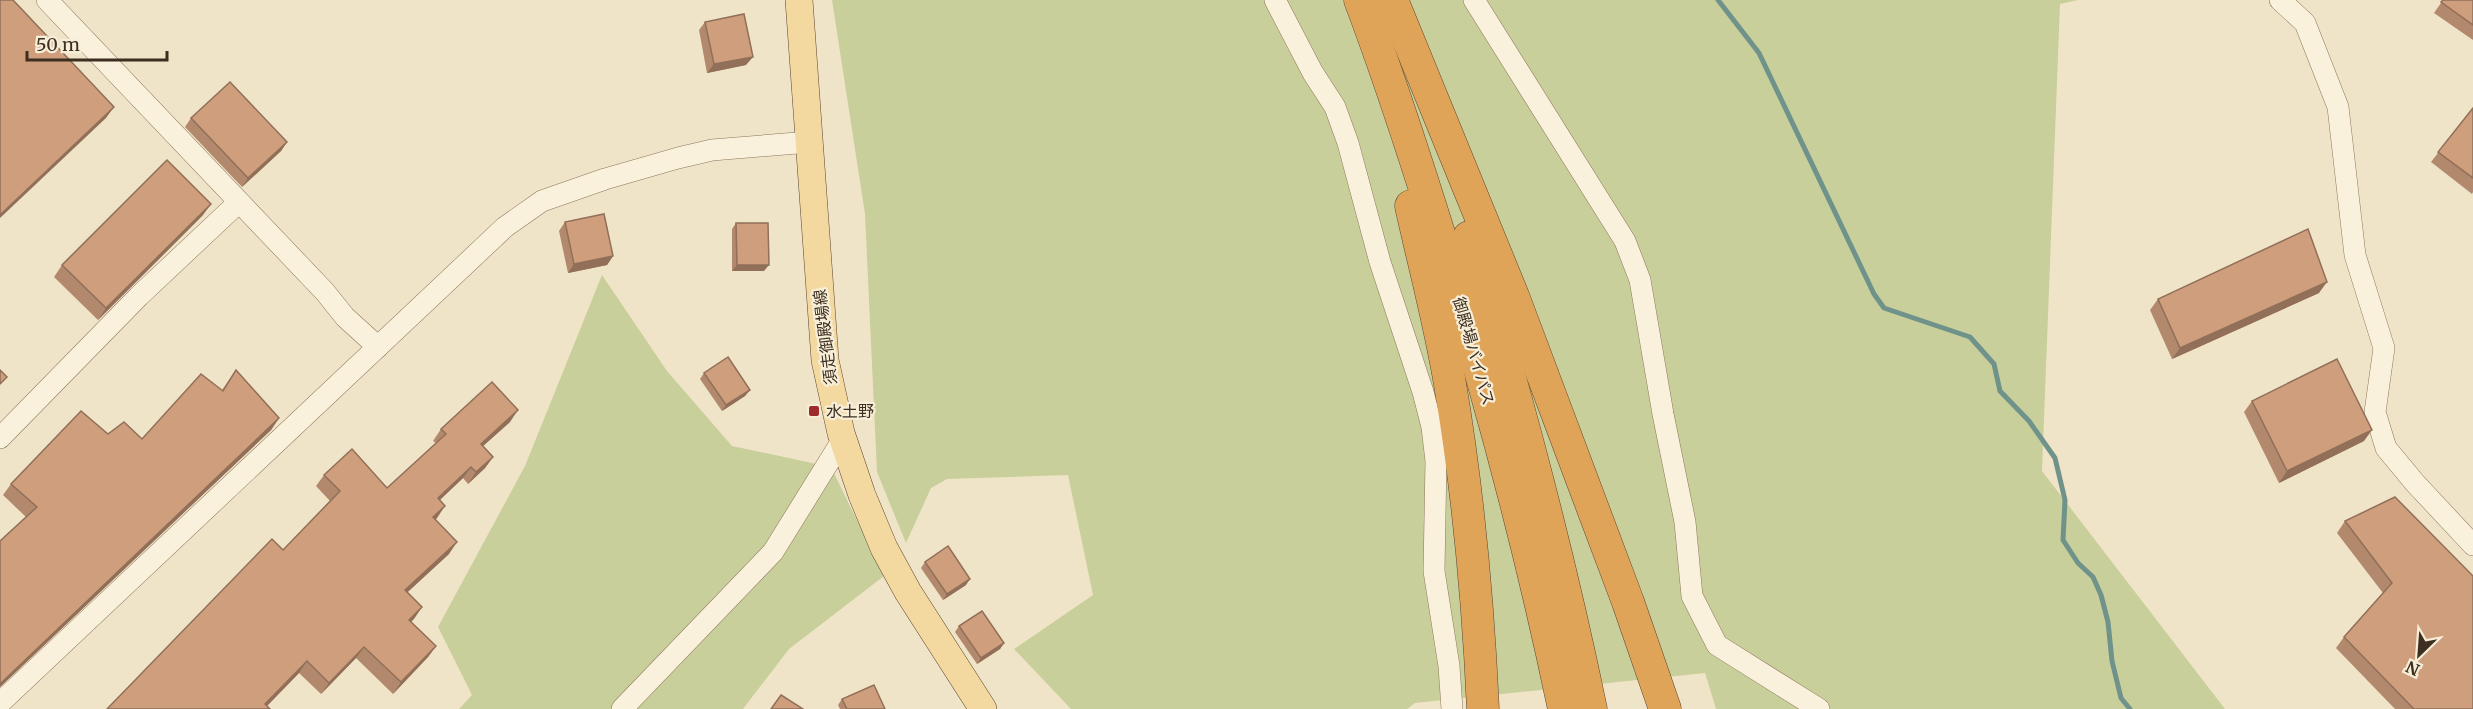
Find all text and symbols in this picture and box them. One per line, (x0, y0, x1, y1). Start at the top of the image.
scale bar (27, 24, 166, 62)
text: 50 m (36, 33, 80, 56)
street label: 須走御殿場線 (809, 288, 841, 386)
street label: 御殿場バイパス (1449, 295, 1499, 407)
place label: 水土野 (826, 401, 874, 421)
marker: 水土野 (807, 404, 821, 418)
north arrow (2389, 625, 2449, 685)
text: N (2402, 657, 2423, 680)

